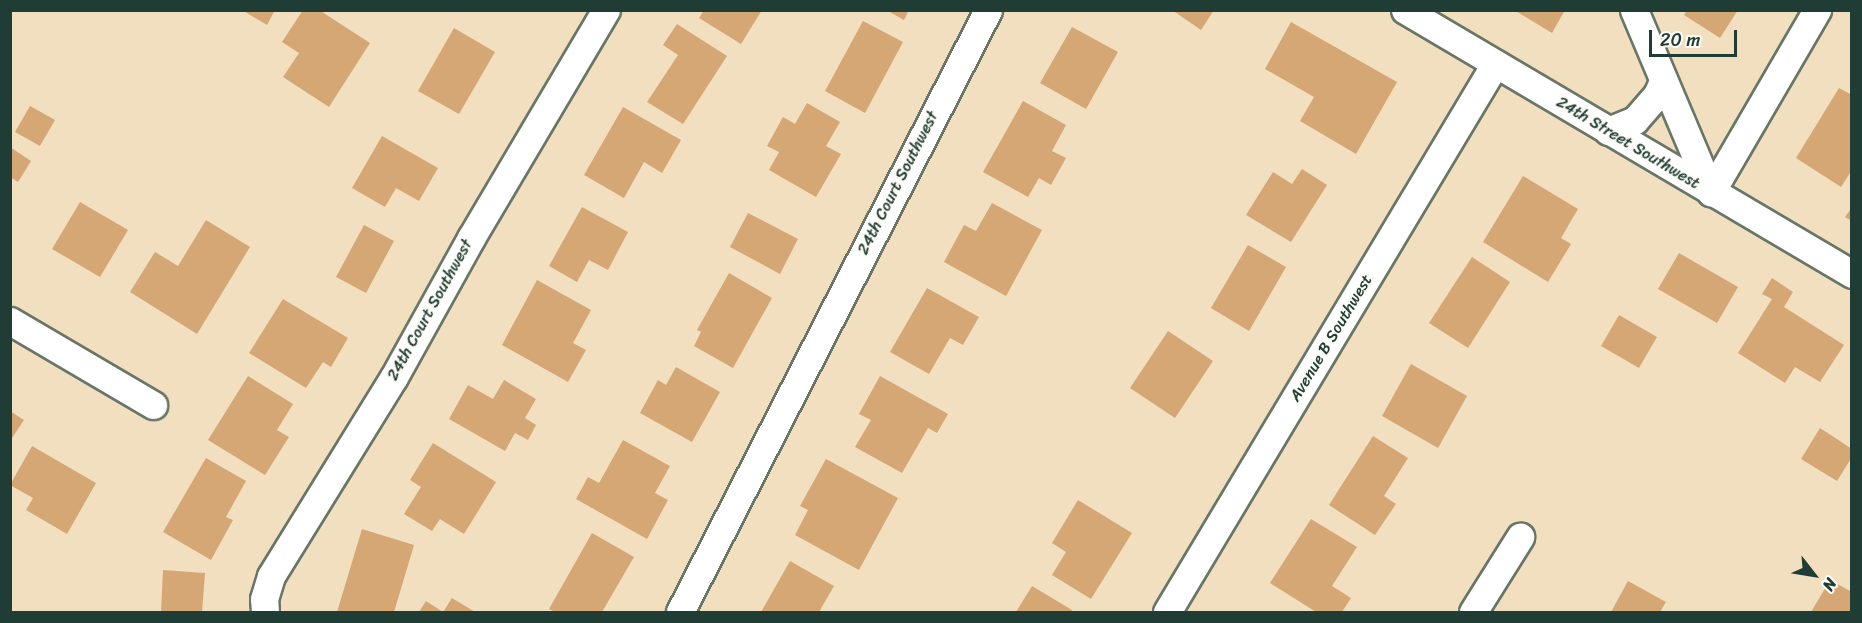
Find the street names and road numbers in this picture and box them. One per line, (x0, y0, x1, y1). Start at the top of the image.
street label: 24th Street Southwest (1552, 92, 1704, 194)
street label: 24th Court Southwest (853, 108, 943, 258)
street label: 24th Court Southwest (383, 236, 477, 384)
street label: Avenue B Southwest (1285, 271, 1377, 405)

